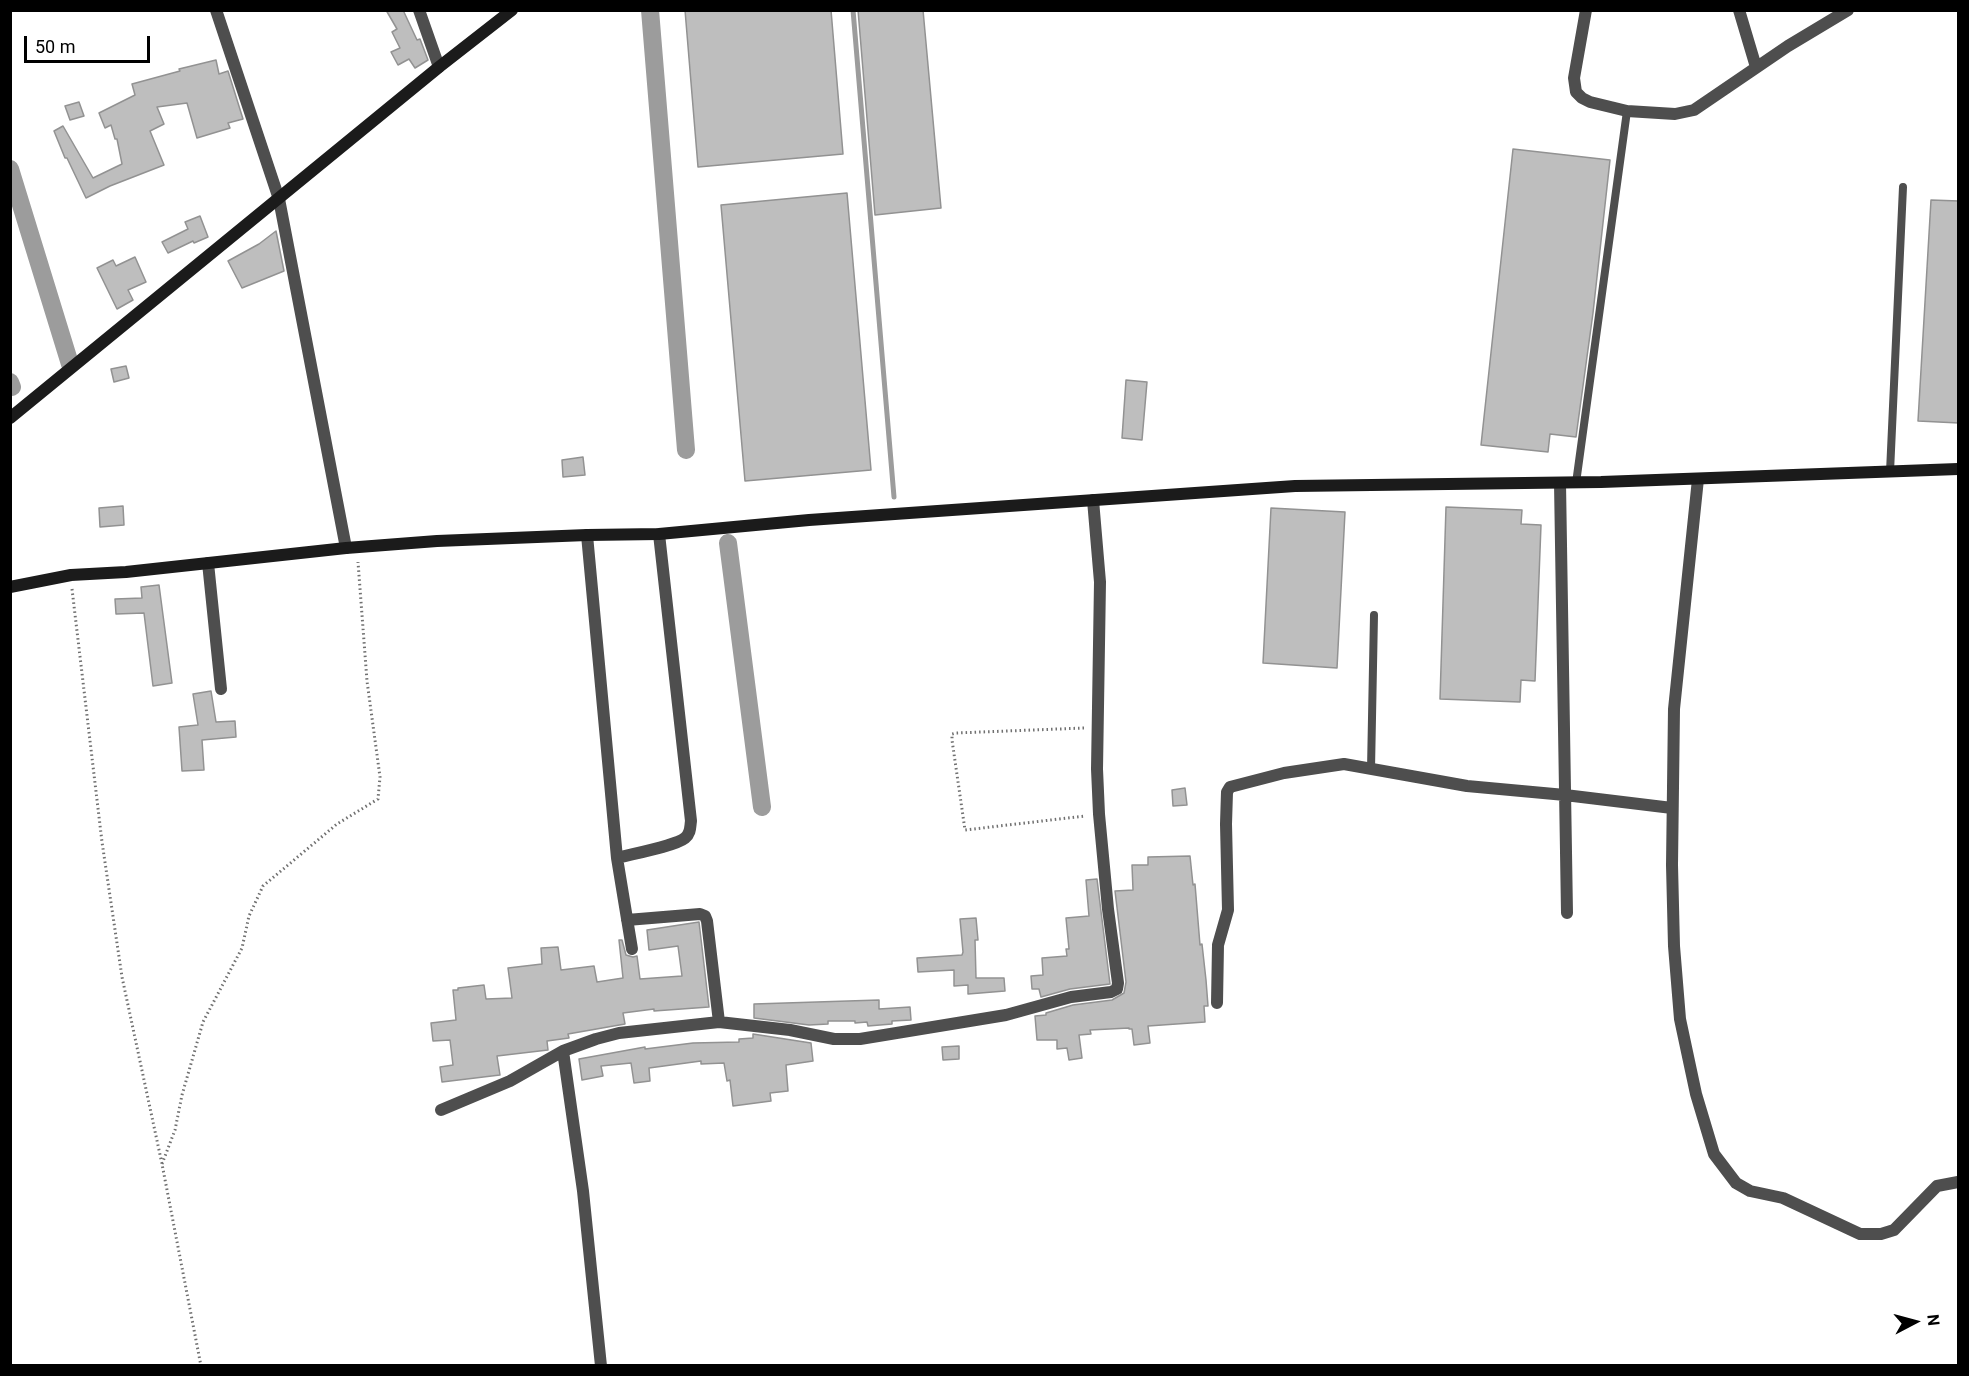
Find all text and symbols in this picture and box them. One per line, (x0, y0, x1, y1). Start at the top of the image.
scale bar (27, 24, 153, 62)
text: 50 m (35, 36, 75, 57)
north arrow (1885, 1292, 1945, 1352)
text: N (1923, 1313, 1943, 1327)

